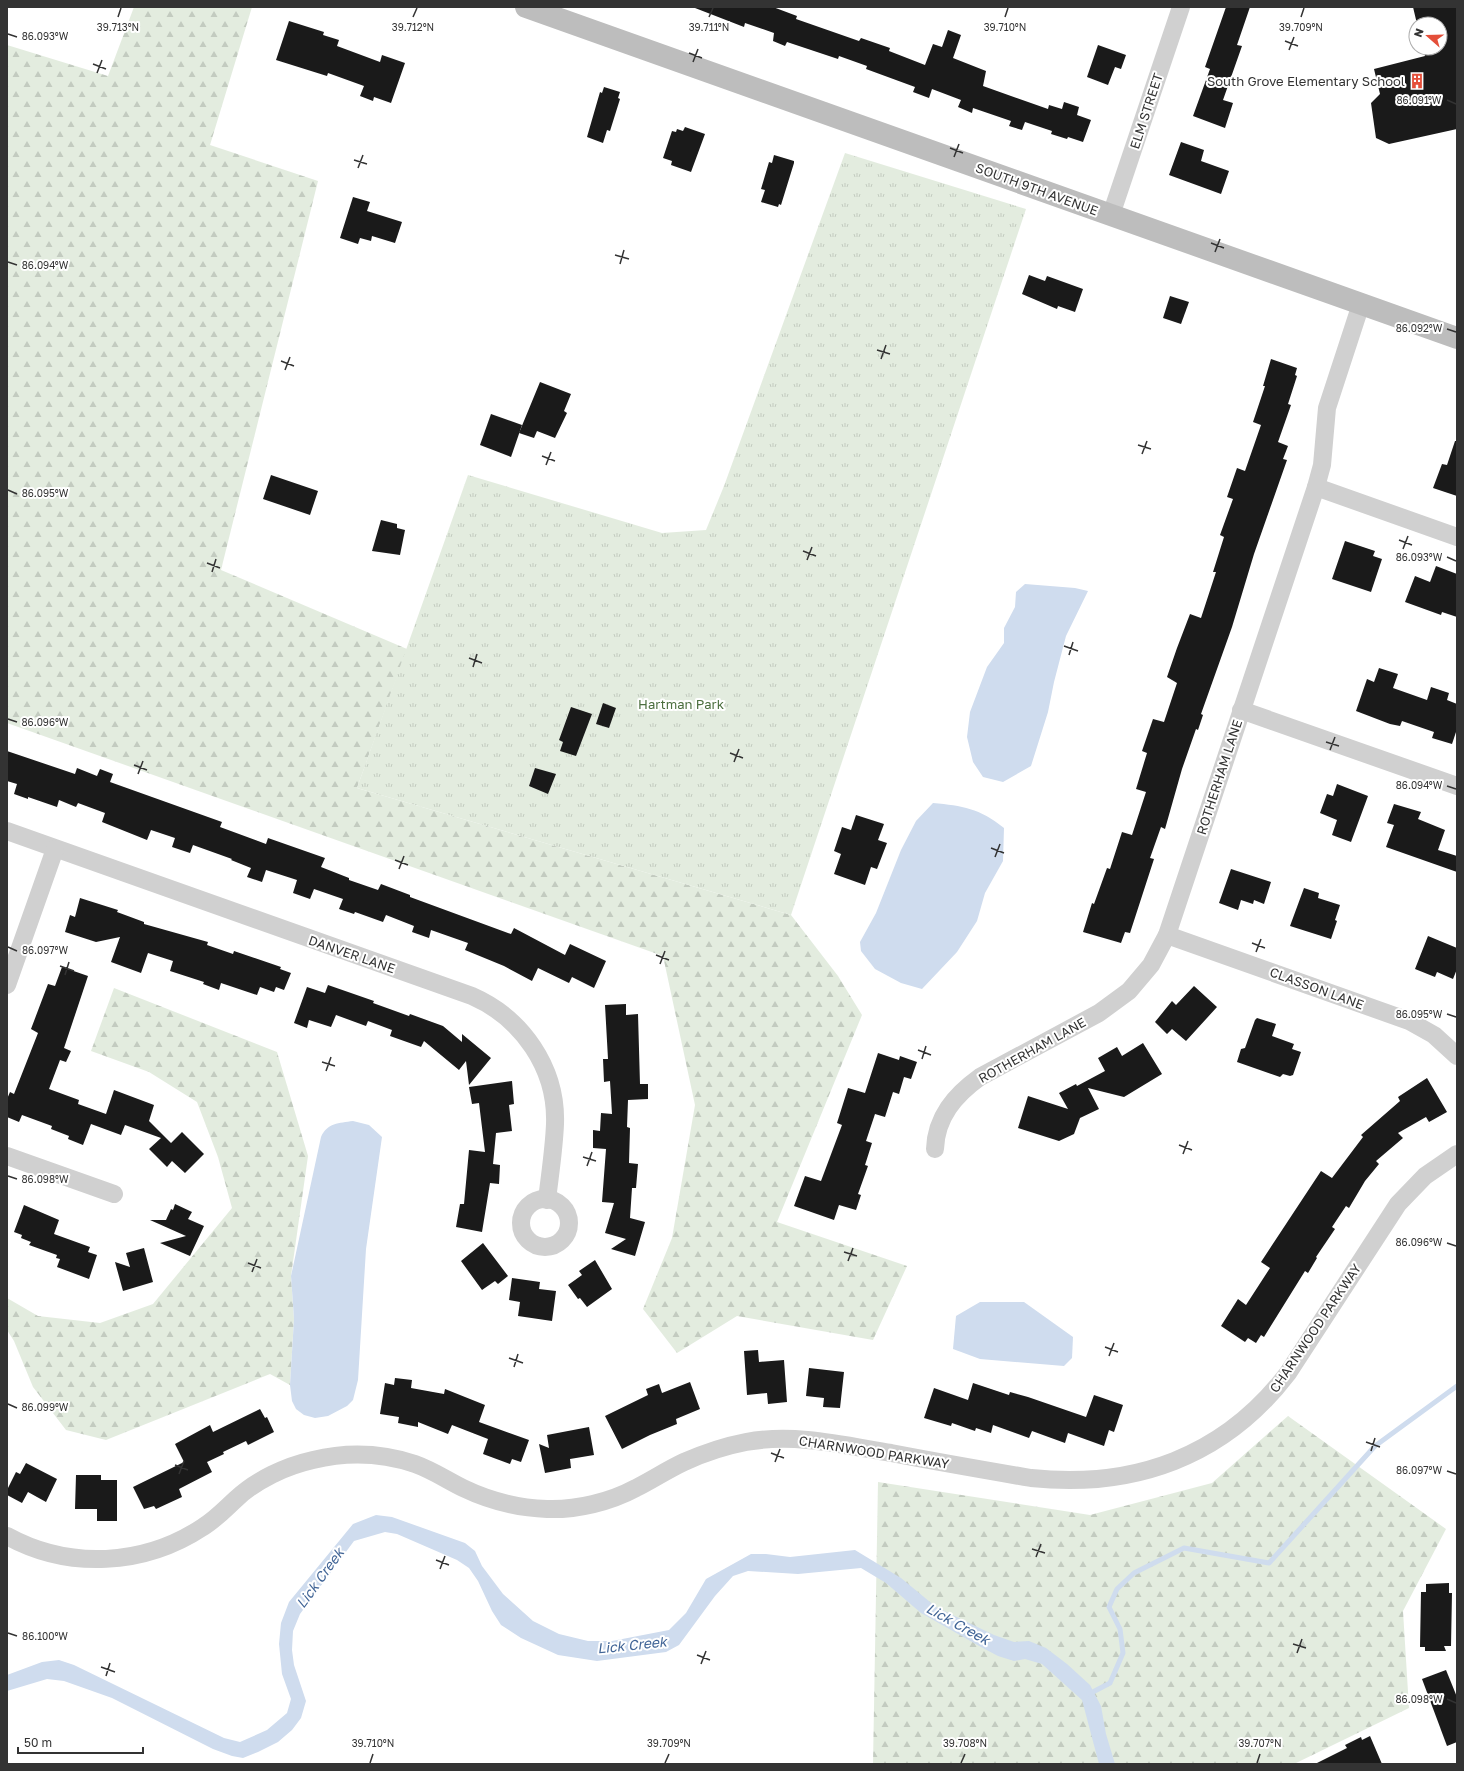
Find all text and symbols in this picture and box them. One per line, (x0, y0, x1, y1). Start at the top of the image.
north arrow (1408, 16, 1448, 56)
text: 39.713°N (97, 21, 139, 33)
text: 39.712°N (392, 21, 434, 33)
text: 39.711°N (689, 21, 729, 33)
text: 39.710°N (984, 21, 1026, 33)
text: 39.709°N (1279, 21, 1323, 33)
text: N (1411, 26, 1426, 39)
text: 86.093°W (22, 30, 69, 42)
street label: ELM STREET (1126, 71, 1166, 151)
building icon: South Grove Elementary School (1408, 72, 1426, 90)
place label: South Grove Elementary School (1207, 73, 1405, 89)
text: 86.091°W (1397, 94, 1442, 106)
street label: SOUTH 9TH AVENUE (974, 159, 1100, 219)
text: 86.094°W (22, 259, 69, 271)
text: 86.092°W (1396, 322, 1443, 334)
text: 86.095°W (22, 487, 69, 499)
text: 86.093°W (1396, 551, 1443, 563)
park label: Hartman Park (638, 696, 725, 712)
text: 86.096°W (22, 716, 69, 728)
street label: ROTHERHAM LANE (1193, 717, 1245, 837)
text: 86.094°W (1396, 779, 1443, 791)
street label: DANVER LANE (307, 932, 397, 976)
text: 86.097°W (22, 944, 68, 956)
street label: CLASSON LANE (1268, 964, 1366, 1012)
text: 86.095°W (1396, 1008, 1443, 1020)
street label: ROTHERHAM LANE (976, 1014, 1089, 1086)
text: 86.098°W (22, 1173, 69, 1185)
text: 86.096°W (1396, 1236, 1443, 1248)
street label: CHARNWOOD PARKWAY (1266, 1260, 1364, 1395)
text: 86.099°W (22, 1401, 69, 1413)
street label: CHARNWOOD PARKWAY (798, 1432, 951, 1472)
text: 86.097°W (1396, 1464, 1442, 1476)
water label: Lick Creek (292, 1543, 348, 1611)
water label: Lick Creek (924, 1599, 995, 1649)
text: 86.100°W (22, 1630, 68, 1642)
water label: Lick Creek (596, 1632, 670, 1657)
text: 86.098°W (1396, 1693, 1443, 1705)
scale bar (18, 1729, 143, 1755)
text: 50 m (24, 1735, 52, 1750)
text: 39.710°N (352, 1737, 394, 1749)
text: 39.709°N (647, 1737, 691, 1749)
text: 39.708°N (943, 1737, 987, 1749)
text: 39.707°N (1238, 1737, 1282, 1749)

